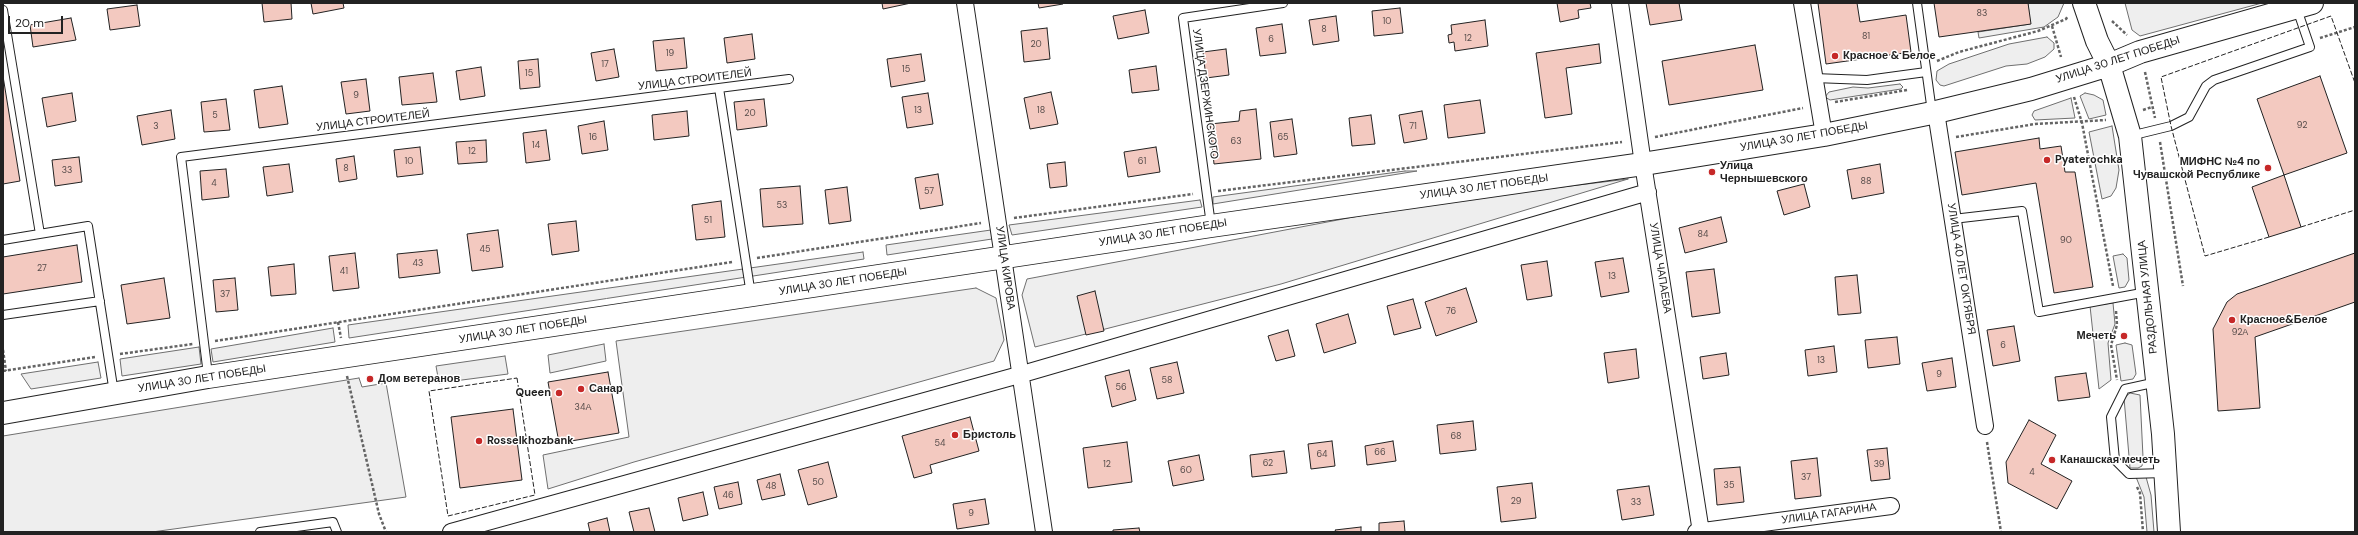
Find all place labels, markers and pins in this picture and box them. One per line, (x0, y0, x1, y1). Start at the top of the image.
place label: Красное & Белое (1843, 49, 1936, 63)
marker: Красное & Белое (1830, 51, 1840, 61)
place label: Pyaterochka (2055, 153, 2123, 167)
marker: Pyaterochka (2042, 155, 2052, 165)
place label: МИФНС №4 по Чувашской Республике (2133, 155, 2260, 181)
place label: Улица Чернышевского (1720, 159, 1808, 185)
marker: МИФНС №4 по Чувашской Республике (2263, 163, 2273, 173)
marker: Улица Чернышевского (1707, 167, 1717, 177)
place label: Красное&Белое (2240, 313, 2327, 327)
marker: Красное&Белое (2227, 315, 2237, 325)
place label: Мечеть (2076, 329, 2116, 343)
marker: Мечеть (2119, 331, 2129, 341)
place label: Дом ветеранов (378, 372, 460, 386)
marker: Дом ветеранов (365, 374, 375, 384)
place label: Санар (589, 382, 623, 396)
marker: Санар (576, 384, 586, 394)
place label: Queen (516, 386, 551, 400)
marker: Queen (554, 388, 564, 398)
place label: Бристоль (963, 428, 1016, 442)
marker: Бристоль (950, 430, 960, 440)
place label: Rosselkhozbank (487, 434, 574, 448)
marker: Rosselkhozbank (474, 436, 484, 446)
place label: Канашская мечеть (2060, 453, 2160, 467)
marker: Канашская мечеть (2047, 455, 2057, 465)

